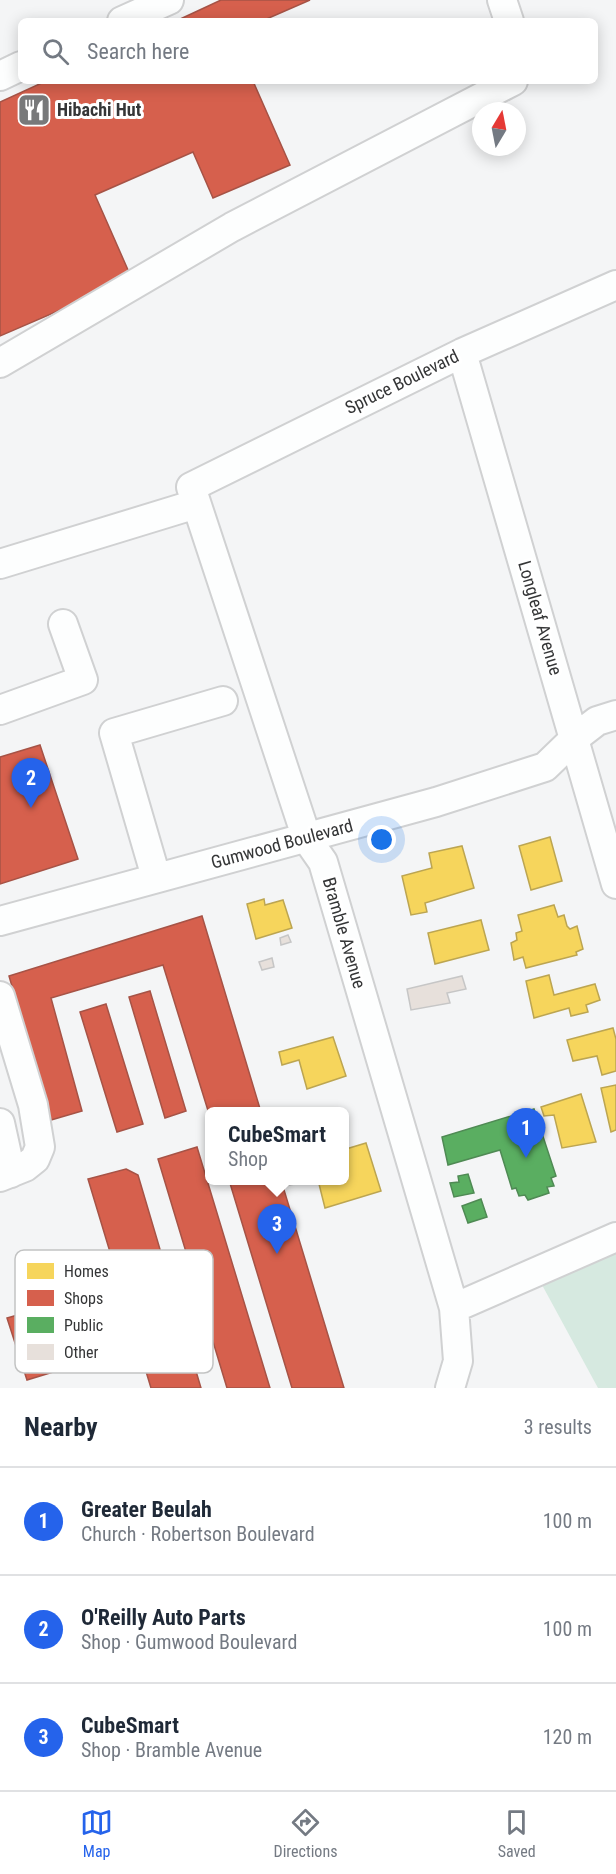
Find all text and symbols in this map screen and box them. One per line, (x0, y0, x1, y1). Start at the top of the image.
search box (18, 18, 598, 84)
icon: search (39, 35, 72, 68)
text: Search here (87, 39, 189, 64)
restaurant icon: Hibachi Hut (16, 92, 52, 128)
place label: Hibachi Hut (57, 99, 142, 120)
north arrow (472, 102, 526, 156)
street label: Spruce Boulevard (342, 345, 462, 418)
street label: Longleaf Avenue (514, 558, 567, 677)
pin: 2 (12, 758, 51, 808)
street label: Gumwood Boulevard (209, 814, 355, 873)
your location (367, 825, 396, 854)
street label: Bramble Avenue (319, 875, 370, 991)
popup (205, 1107, 349, 1185)
pin: 1 (506, 1108, 546, 1158)
text: CubeSmart (228, 1122, 326, 1147)
text: Shop (228, 1147, 268, 1171)
pin: 3 (258, 1204, 296, 1254)
legend (15, 1250, 213, 1373)
text: Homes (64, 1262, 109, 1281)
text: Shops (64, 1289, 103, 1308)
text: Public (64, 1316, 103, 1335)
text: Other (64, 1343, 99, 1362)
text: Nearby (24, 1412, 98, 1442)
text: 3 results (524, 1415, 592, 1439)
text: Greater Beulah (81, 1497, 212, 1522)
text: 1 (38, 1509, 49, 1533)
text: 100 m (543, 1509, 592, 1533)
text: Church · Robertson Boulevard (81, 1522, 315, 1546)
text: O'Reilly Auto Parts (81, 1605, 246, 1630)
text: 2 (38, 1617, 49, 1641)
text: 100 m (543, 1617, 592, 1641)
text: Shop · Gumwood Boulevard (81, 1630, 297, 1654)
text: CubeSmart (81, 1713, 179, 1738)
text: 3 (38, 1725, 49, 1749)
text: 120 m (543, 1725, 592, 1749)
text: Shop · Bramble Avenue (81, 1738, 262, 1762)
tab: Map (80, 1806, 113, 1861)
tab: Directions (274, 1806, 337, 1861)
tab: Saved (498, 1806, 536, 1861)

